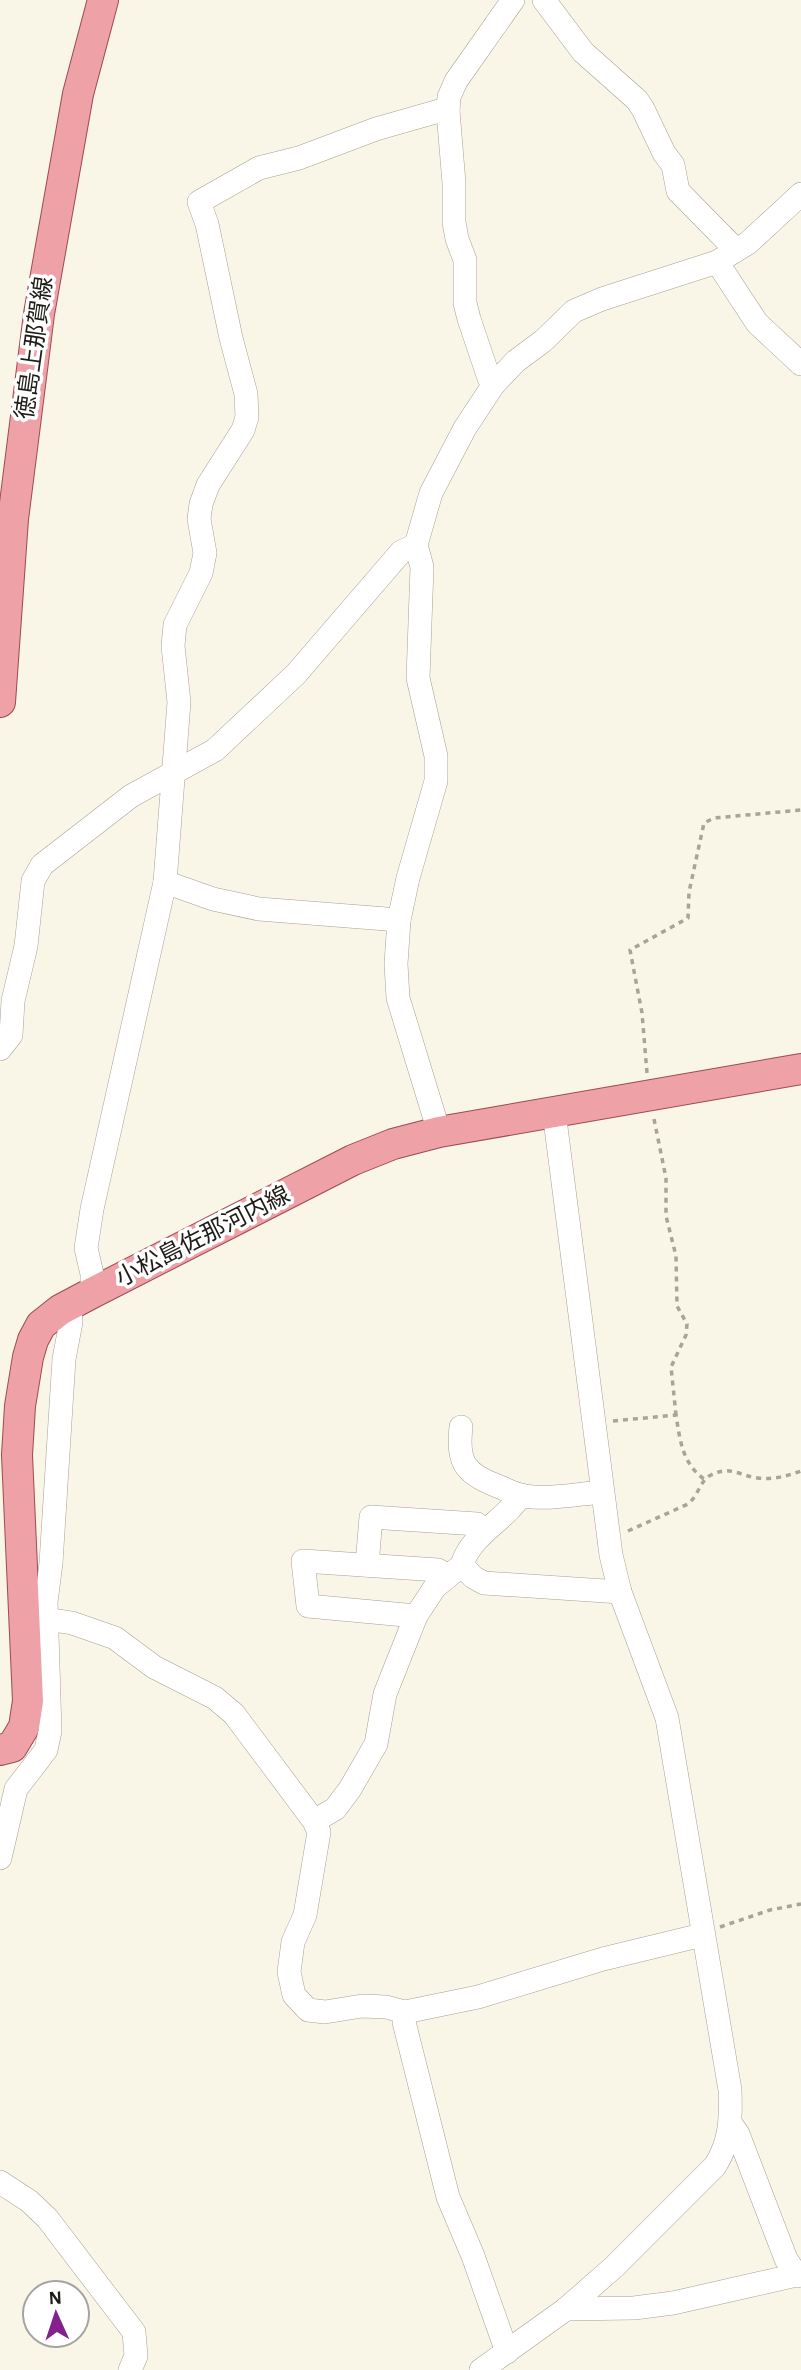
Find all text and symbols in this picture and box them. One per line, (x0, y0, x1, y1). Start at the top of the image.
street label: 徳島上那賀線 (11, 275, 57, 421)
street label: 小松島佐那河内線 (111, 1181, 294, 1291)
north arrow (21, 2279, 91, 2349)
text: N (48, 2289, 62, 2308)

